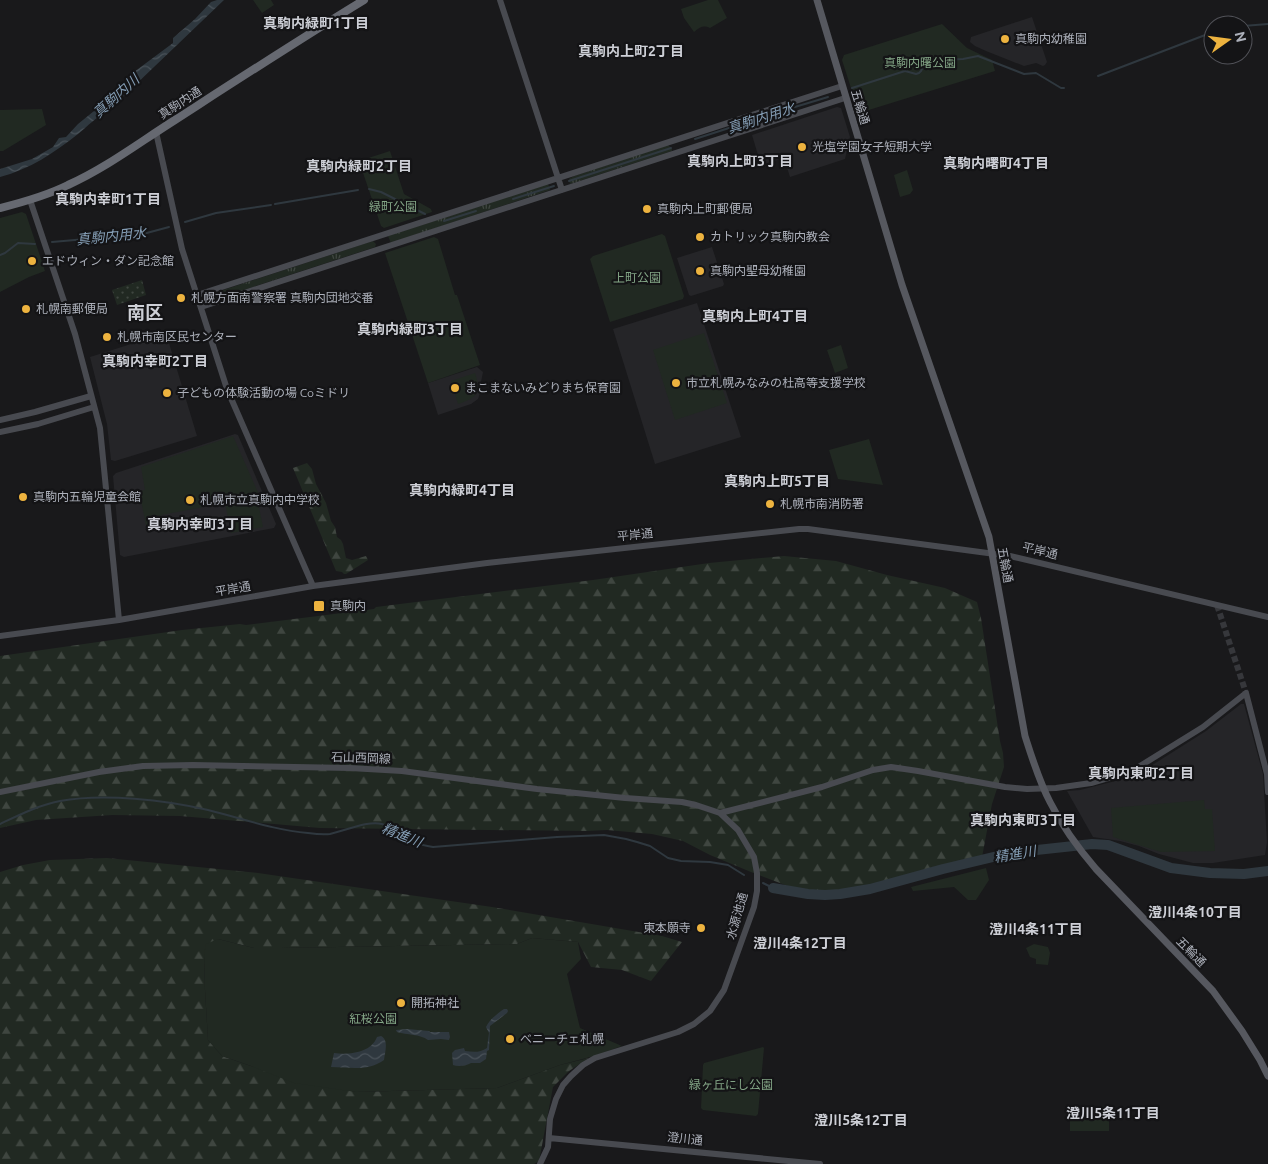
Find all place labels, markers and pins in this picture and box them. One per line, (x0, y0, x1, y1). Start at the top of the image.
place label: 真駒内幼稚園 (1015, 32, 1087, 45)
marker: 真駒内幼稚園 (999, 33, 1011, 45)
place label: 光塩学園女子短期大学 (812, 140, 932, 153)
marker: 光塩学園女子短期大学 (796, 141, 808, 153)
place label: 真駒内上町郵便局 (657, 202, 753, 215)
marker: 真駒内上町郵便局 (641, 203, 653, 215)
place label: カトリック真駒内教会 (710, 230, 830, 243)
marker: カトリック真駒内教会 (694, 231, 706, 243)
place label: エドウィン・ダン記念館 (42, 254, 174, 267)
marker: エドウィン・ダン記念館 (26, 255, 38, 267)
place label: 真駒内聖母幼稚園 (710, 264, 806, 277)
marker: 真駒内聖母幼稚園 (694, 265, 706, 277)
place label: 札幌方面南警察署 真駒内団地交番 (191, 291, 374, 304)
marker: 札幌方面南警察署 真駒内団地交番 (175, 292, 187, 304)
place label: 札幌南郵便局 (36, 302, 108, 315)
marker: 札幌南郵便局 (20, 303, 32, 315)
place label: 札幌市南区民センター (117, 330, 237, 343)
marker: 札幌市南区民センター (101, 331, 113, 343)
place label: 市立札幌みなみの杜高等支援学校 (686, 376, 866, 389)
marker: 市立札幌みなみの杜高等支援学校 (670, 377, 682, 389)
place label: まこまないみどりまち保育園 (465, 381, 621, 394)
marker: まこまないみどりまち保育園 (449, 382, 461, 394)
place label: 子どもの体験活動の場 Coミドリ (177, 386, 350, 399)
marker: 子どもの体験活動の場 Coミドリ (161, 387, 173, 399)
place label: 真駒内五輪児童会館 (33, 490, 141, 503)
marker: 真駒内五輪児童会館 (17, 491, 29, 503)
place label: 札幌市立真駒内中学校 (200, 493, 320, 506)
marker: 札幌市立真駒内中学校 (184, 494, 196, 506)
place label: 札幌市南消防署 (780, 497, 864, 510)
marker: 札幌市南消防署 (764, 498, 776, 510)
marker: 真駒内 (312, 599, 326, 613)
place label: 真駒内 (330, 599, 366, 612)
place label: 東本願寺 (643, 921, 691, 934)
marker: 東本願寺 (695, 922, 707, 934)
place label: 開拓神社 (411, 996, 459, 1009)
marker: 開拓神社 (395, 997, 407, 1009)
place label: べニーチェ札幌 (520, 1032, 604, 1045)
marker: べニーチェ札幌 (504, 1033, 516, 1045)

